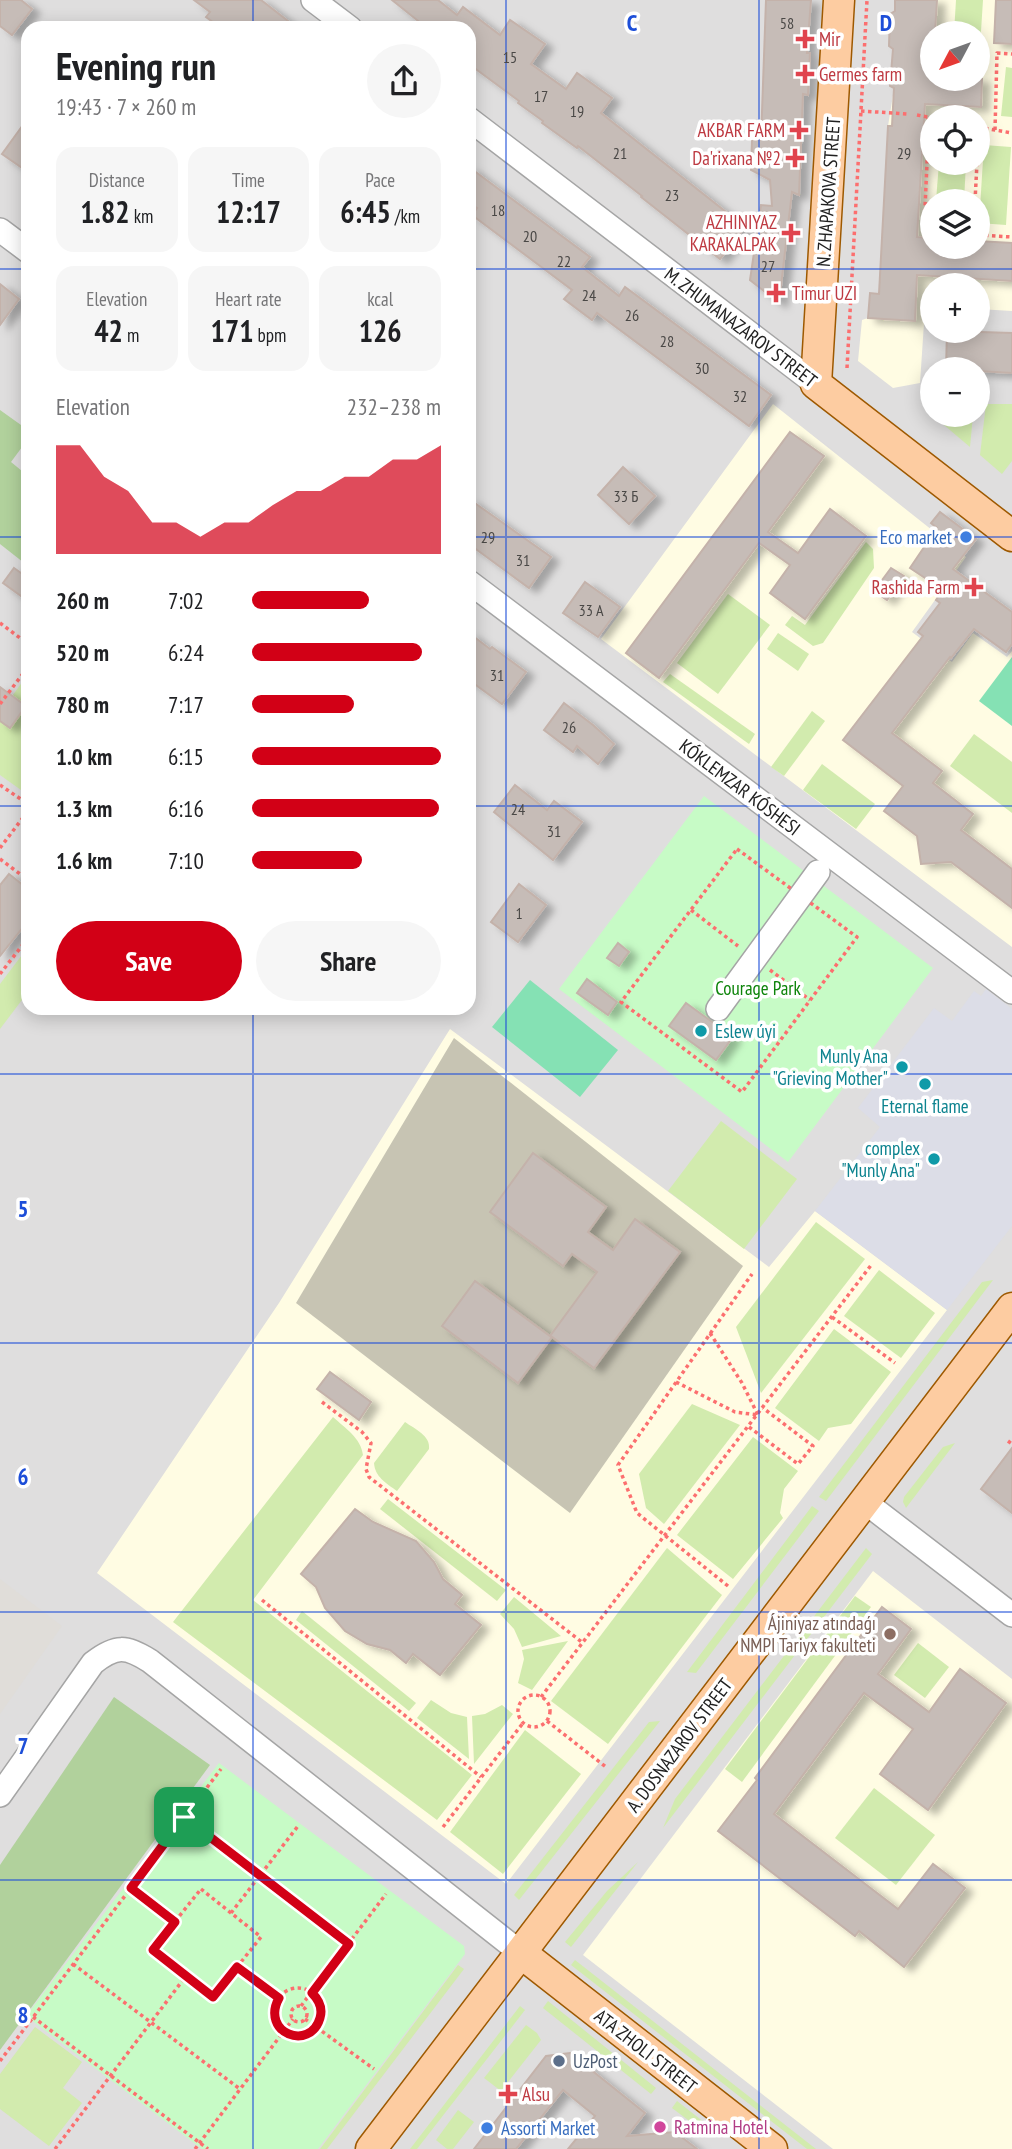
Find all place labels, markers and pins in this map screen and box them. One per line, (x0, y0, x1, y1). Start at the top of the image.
place label: Mir (819, 27, 841, 51)
marker: Mir (797, 31, 813, 47)
place label: Germes farm (819, 62, 902, 86)
marker: Germes farm (797, 66, 813, 82)
place label: AKBAR FARM (698, 118, 785, 142)
marker: AKBAR FARM (791, 122, 807, 138)
place label: Da'rixana №2 (692, 146, 781, 170)
marker: Da'rixana №2 (787, 150, 803, 166)
place label: AZHINIYAZ KARAKALPAK (690, 210, 777, 256)
marker: AZHINIYAZ KARAKALPAK (783, 225, 799, 241)
place label: Timur UZI (792, 281, 857, 305)
marker: Timur UZI (766, 283, 786, 303)
place label: Eco market (880, 525, 953, 549)
marker: Eco market (958, 529, 974, 545)
place label: Rashida Farm (871, 575, 960, 599)
marker: Rashida Farm (966, 579, 982, 595)
place label: Eslew úyi (715, 1019, 776, 1043)
marker: Eslew úyi (693, 1023, 709, 1039)
place label: Munly Ana "Grieving Mother" (773, 1044, 888, 1090)
marker: Munly Ana "Grieving Mother" (894, 1059, 910, 1075)
marker: Eternal flame (917, 1076, 933, 1092)
place label: Eternal flame (881, 1094, 969, 1118)
place label: complex "Munly Ana" (841, 1136, 920, 1182)
marker: complex "Munly Ana" (926, 1151, 942, 1167)
place label: Ájiniyaz atındaǵı NMPI Tariyx fakulteti (740, 1611, 876, 1657)
marker: Ájiniyaz atındaǵı NMPI Tariyx fakulteti (882, 1626, 898, 1642)
pin (154, 1787, 214, 1847)
place label: UzPost (573, 2049, 618, 2073)
marker: UzPost (551, 2053, 567, 2069)
place label: Alsu (522, 2082, 550, 2106)
marker: Alsu (500, 2086, 516, 2102)
place label: Ratmina Hotel (674, 2115, 769, 2139)
place label: Assorti Market (501, 2116, 596, 2140)
marker: Ratmina Hotel (652, 2119, 668, 2135)
marker: Assorti Market (479, 2120, 495, 2136)

